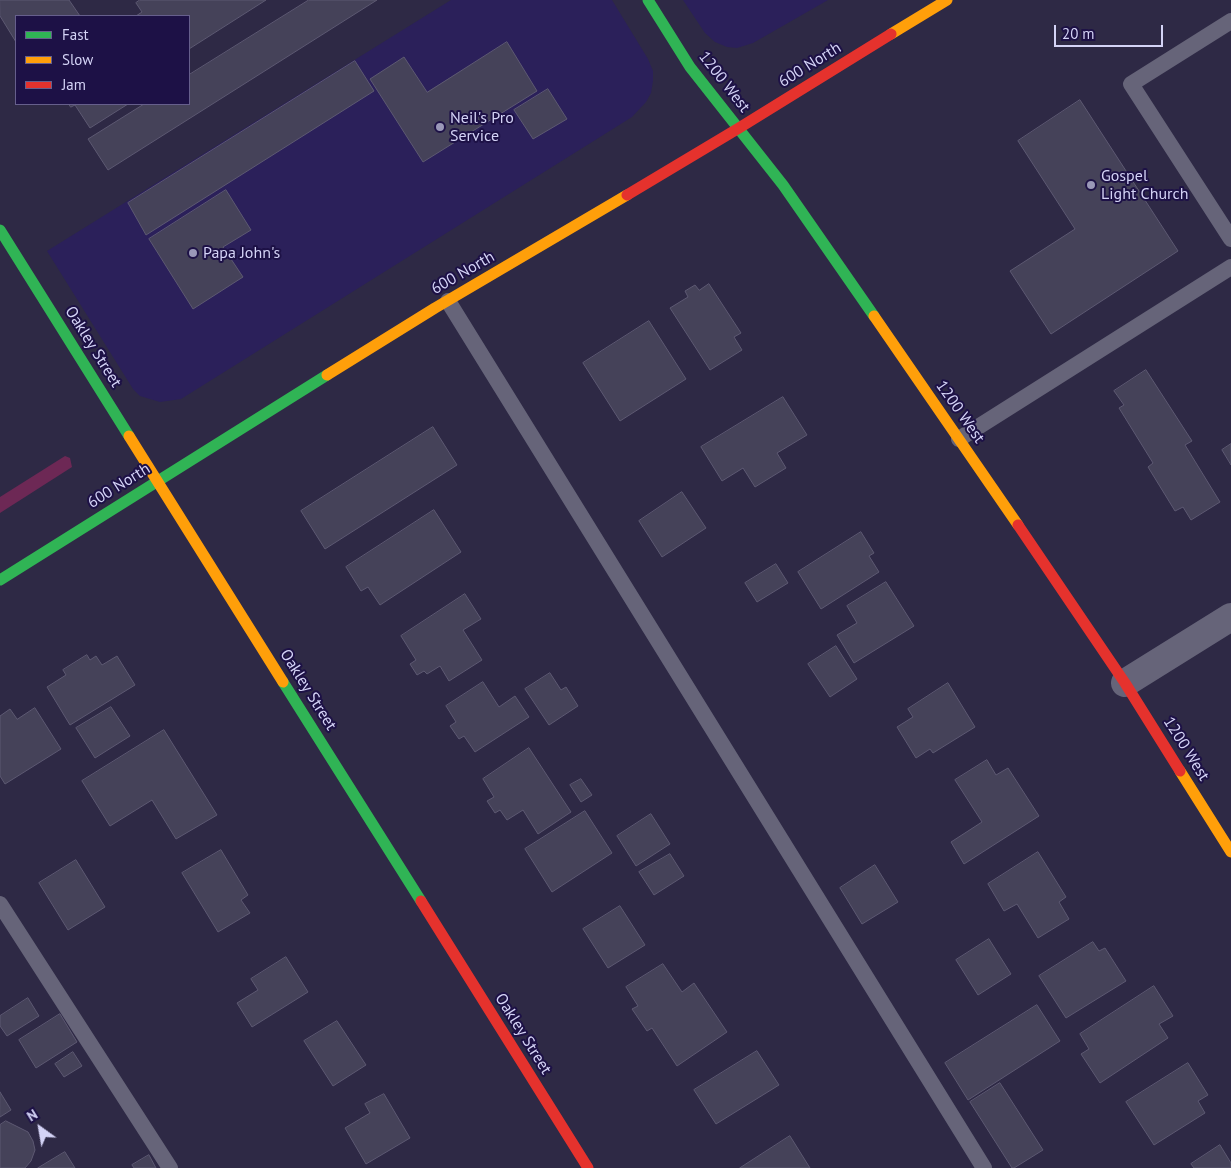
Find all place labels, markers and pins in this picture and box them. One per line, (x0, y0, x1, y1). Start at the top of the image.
place label: Neil's Pro Service (450, 108, 514, 146)
marker: Neil's Pro Service (434, 121, 446, 133)
place label: Gospel Light Church (1101, 166, 1189, 204)
marker: Gospel Light Church (1085, 179, 1097, 191)
place label: Papa John's (203, 243, 280, 263)
marker: Papa John's (187, 247, 199, 259)

